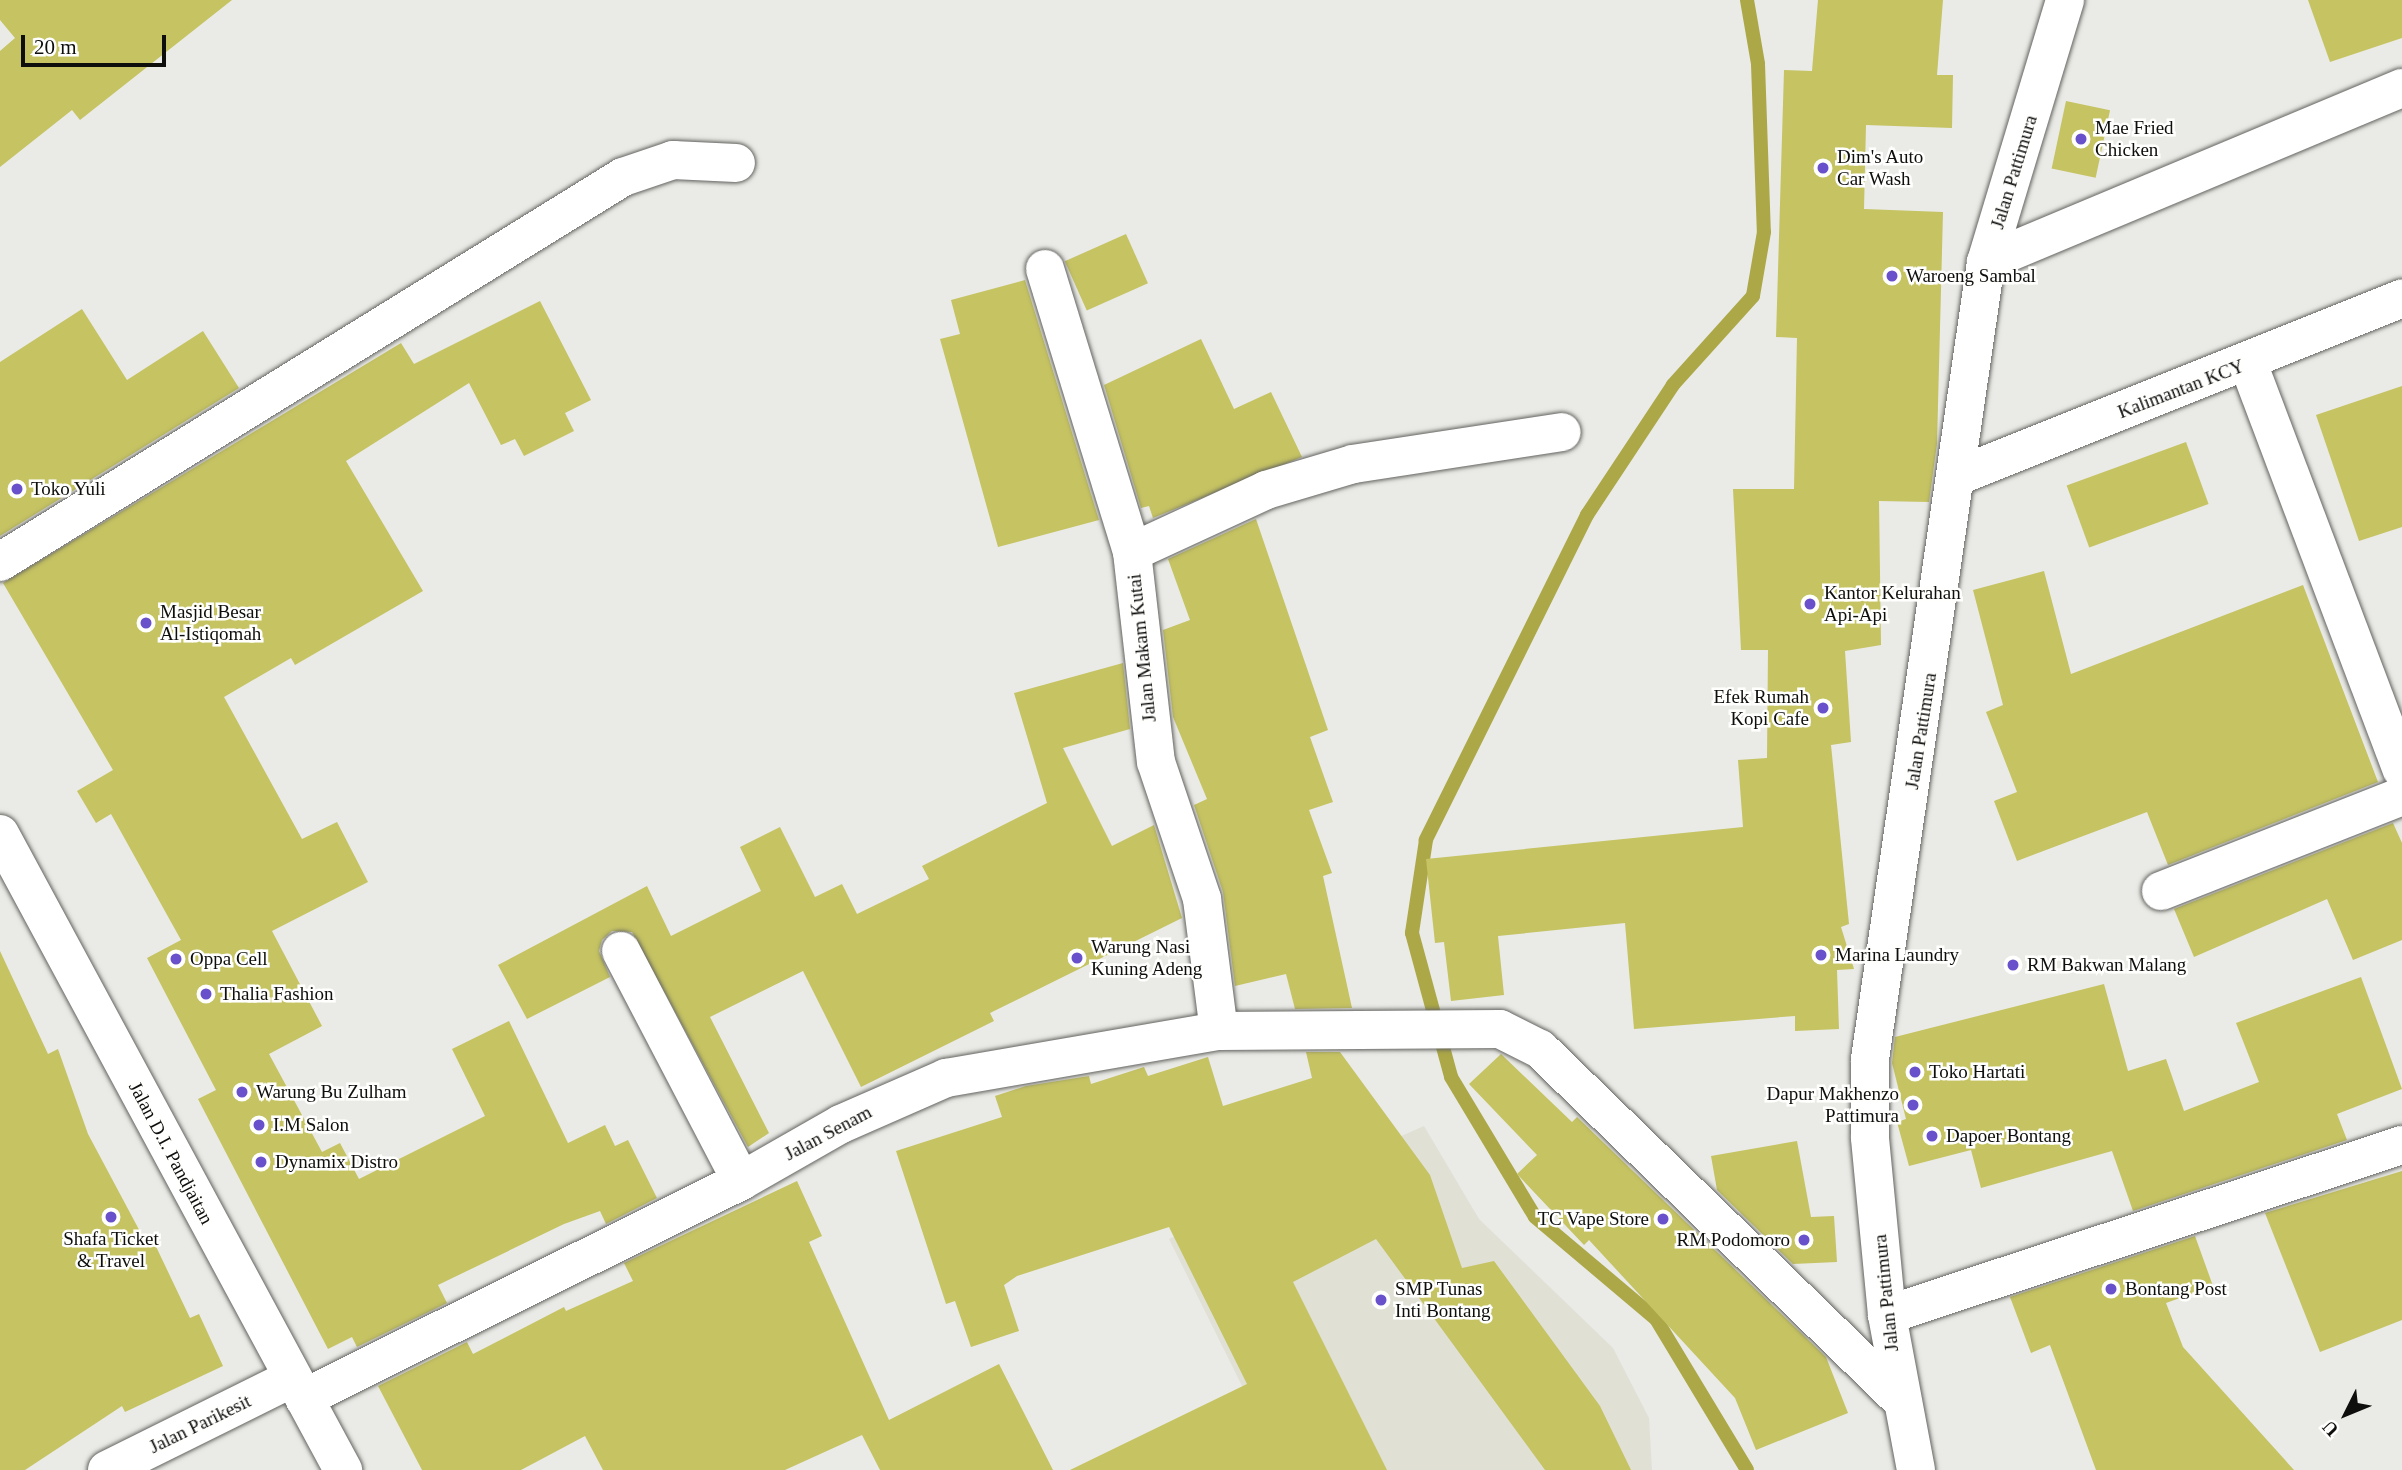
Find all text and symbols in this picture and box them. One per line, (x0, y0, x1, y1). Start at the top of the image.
scale bar (24, 21, 170, 65)
text: 20 m (34, 35, 77, 59)
street label: Jalan Pattimura (1986, 112, 2042, 232)
place label: Mae Fried Chicken (2095, 117, 2174, 161)
marker: Mae Fried Chicken (2073, 131, 2089, 147)
place label: Dim's Auto Car Wash (1837, 146, 1924, 190)
marker: Dim's Auto Car Wash (1815, 160, 1831, 176)
place label: Waroeng Sambal (1906, 265, 2036, 287)
marker: Waroeng Sambal (1884, 268, 1900, 284)
street label: Kalimantan KCY (2115, 354, 2247, 424)
place label: Toko Yuli (31, 478, 106, 500)
marker: Toko Yuli (9, 481, 25, 497)
street label: Jalan Makam Kutai (1123, 573, 1161, 723)
place label: Kantor Kelurahan Api-Api (1824, 582, 1961, 626)
marker: Kantor Kelurahan Api-Api (1802, 596, 1818, 612)
place label: Masjid Besar Al-Istiqomah (160, 601, 261, 645)
marker: Masjid Besar Al-Istiqomah (138, 615, 154, 631)
street label: Jalan Pattimura (1901, 671, 1941, 791)
place label: Efek Rumah Kopi Cafe (1713, 686, 1809, 730)
marker: Efek Rumah Kopi Cafe (1815, 700, 1831, 716)
place label: Warung Nasi Kuning Adeng (1091, 936, 1203, 980)
place label: Marina Laundry (1835, 944, 1959, 966)
marker: Marina Laundry (1813, 947, 1829, 963)
place label: Oppa Cell (190, 948, 268, 970)
marker: Warung Nasi Kuning Adeng (1069, 950, 1085, 966)
marker: Oppa Cell (168, 951, 184, 967)
place label: RM Bakwan Malang (2027, 954, 2186, 976)
marker: RM Bakwan Malang (2005, 957, 2021, 973)
place label: Thalia Fashion (220, 983, 333, 1005)
marker: Thalia Fashion (198, 986, 214, 1002)
place label: Toko Hartati (1929, 1061, 2025, 1083)
marker: Toko Hartati (1907, 1064, 1923, 1080)
street label: Jalan D.I. Pandjaitan (124, 1078, 218, 1228)
place label: Warung Bu Zulham (256, 1081, 406, 1103)
place label: Dapur Makhenzo Pattimura (1767, 1083, 1899, 1127)
marker: Warung Bu Zulham (234, 1084, 250, 1100)
marker: Dapur Makhenzo Pattimura (1905, 1097, 1921, 1113)
street label: Jalan Senam (780, 1101, 876, 1165)
place label: I.M Salon (273, 1114, 349, 1136)
marker: I.M Salon (251, 1117, 267, 1133)
place label: Dapoer Bontang (1946, 1125, 2071, 1147)
marker: Dapoer Bontang (1924, 1128, 1940, 1144)
place label: Dynamix Distro (275, 1151, 398, 1173)
marker: Dynamix Distro (253, 1154, 269, 1170)
place label: TC Vape Store (1537, 1208, 1649, 1230)
marker: Shafa Ticket & Travel (103, 1209, 119, 1225)
marker: TC Vape Store (1655, 1211, 1671, 1227)
place label: Shafa Ticket & Travel (63, 1228, 159, 1272)
place label: RM Podomoro (1677, 1229, 1790, 1251)
marker: RM Podomoro (1796, 1232, 1812, 1248)
street label: Jalan Pattimura (1869, 1233, 1903, 1353)
place label: SMP Tunas Inti Bontang (1395, 1278, 1491, 1322)
place label: Bontang Post (2125, 1278, 2227, 1300)
marker: Bontang Post (2103, 1281, 2119, 1297)
marker: SMP Tunas Inti Bontang (1373, 1292, 1389, 1308)
north arrow (2311, 1379, 2381, 1449)
street label: Jalan Parikesit (145, 1390, 255, 1458)
text: U (2318, 1416, 2343, 1441)

